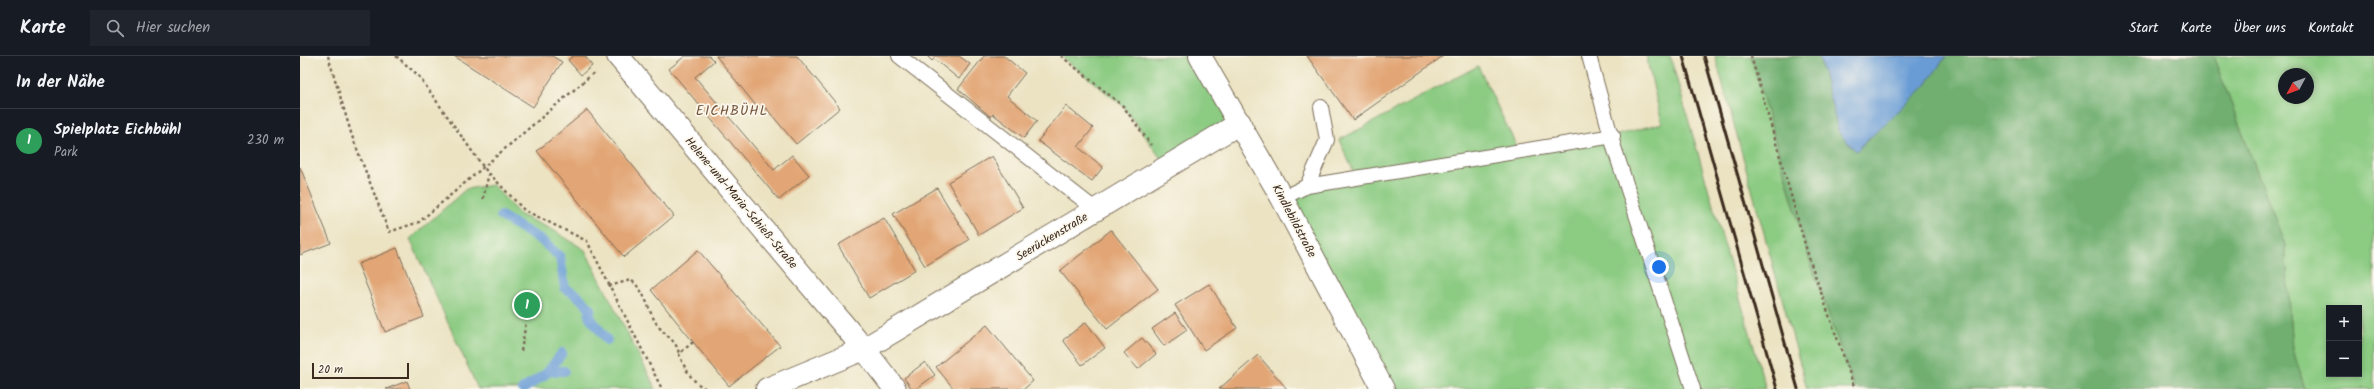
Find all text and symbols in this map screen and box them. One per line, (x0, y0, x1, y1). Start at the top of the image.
search box (90, 10, 370, 46)
text: Karte (20, 13, 66, 43)
text: Hier suchen (136, 16, 210, 40)
icon: search (104, 17, 126, 39)
text: Start (2129, 17, 2158, 39)
text: Karte (2180, 17, 2212, 39)
text: Über uns (2234, 17, 2286, 39)
text: Kontakt (2308, 17, 2354, 39)
north arrow (2278, 68, 2314, 104)
text: In der Nähe (16, 69, 105, 96)
district label: EICHBÜHL (696, 100, 768, 122)
text: Spielplatz Eichbühl (54, 118, 181, 142)
text: 1 (27, 130, 31, 151)
text: 230 m (247, 130, 284, 151)
street label: Helene-und-Maria-Schieß-Straße (680, 133, 803, 274)
text: Park (54, 142, 78, 163)
street label: Kindlebildstraße (1267, 181, 1322, 262)
street label: Seerückenstraße (1012, 208, 1092, 266)
your location (1649, 257, 1669, 277)
pin: 1 (514, 290, 540, 320)
map controls (2326, 305, 2362, 377)
button: + (2326, 305, 2362, 341)
button: − (2326, 341, 2362, 377)
scale bar (312, 361, 409, 380)
text: 20 m (318, 361, 343, 379)

